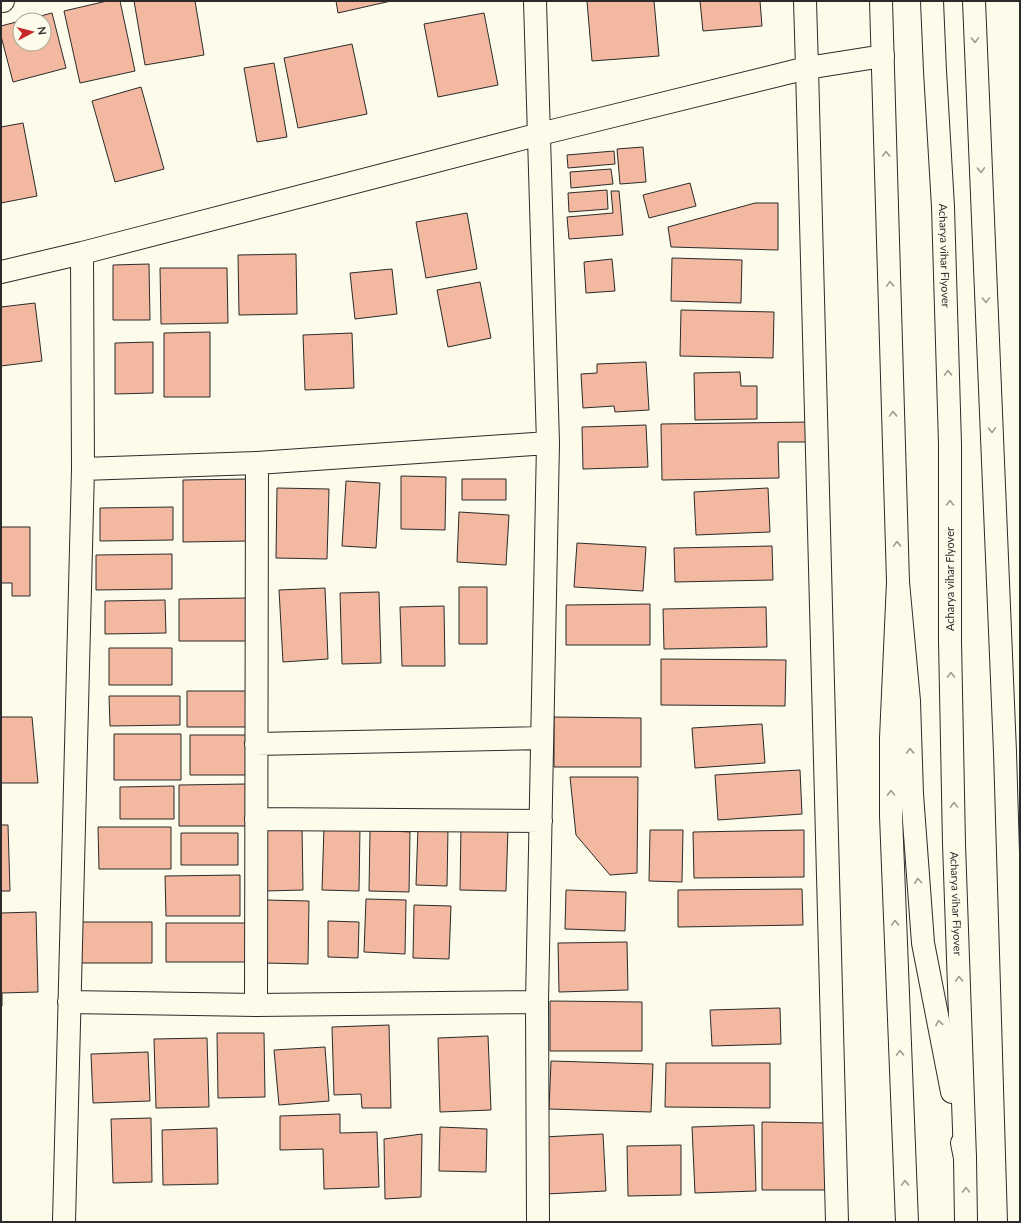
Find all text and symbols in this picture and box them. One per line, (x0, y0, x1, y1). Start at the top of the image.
north arrow (12, 12, 52, 52)
text: N (35, 26, 49, 36)
one-way arrow (971, 37, 980, 43)
one-way arrow (882, 151, 890, 157)
one-way arrow (977, 167, 985, 173)
street label: Acharya vihar Flyover (937, 203, 953, 308)
one-way arrow (885, 281, 894, 287)
one-way arrow (982, 297, 991, 303)
one-way arrow (944, 370, 952, 376)
one-way arrow (889, 411, 897, 417)
one-way arrow (987, 427, 996, 433)
one-way arrow (946, 500, 954, 506)
street label: Acharya vihar Flyover (943, 527, 956, 631)
one-way arrow (893, 541, 901, 547)
one-way arrow (946, 672, 955, 678)
one-way arrow (906, 748, 915, 754)
one-way arrow (887, 790, 895, 796)
one-way arrow (949, 802, 958, 808)
street label: Acharya vihar Flyover (948, 851, 965, 956)
one-way arrow (913, 878, 922, 884)
one-way arrow (891, 920, 900, 926)
one-way arrow (955, 976, 963, 982)
one-way arrow (935, 1020, 943, 1027)
one-way arrow (896, 1050, 905, 1056)
one-way arrow (901, 1180, 910, 1186)
one-way arrow (961, 1187, 970, 1193)

